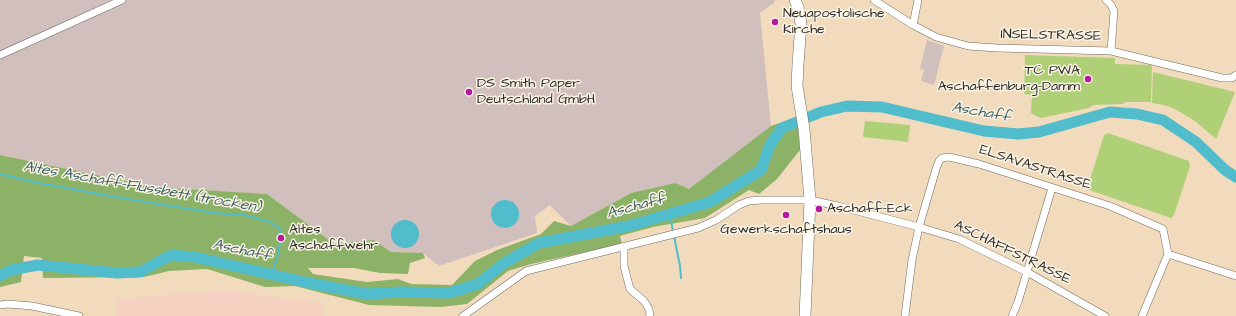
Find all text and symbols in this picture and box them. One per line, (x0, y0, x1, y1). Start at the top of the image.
place label: Neuapostolische Kirche (783, 6, 885, 38)
marker: Neuapostolische Kirche (770, 17, 780, 27)
street label: INSELSTRASSE (1000, 27, 1102, 45)
place label: TC PWA Aschaffenburg-Damm (938, 63, 1080, 96)
marker: TC PWA Aschaffenburg-Damm (1083, 74, 1093, 84)
place label: DS Smith Paper Deutschland GmbH (477, 76, 595, 108)
marker: DS Smith Paper Deutschland GmbH (464, 87, 474, 97)
water label: Aschaff (950, 99, 1012, 127)
street label: ELSAVASTRASSE (977, 142, 1093, 194)
water label: Altes Aschaff-Flussbett (trocken) (22, 158, 262, 218)
water label: Aschaff (605, 191, 667, 223)
place label: Aschaff-Eck (827, 201, 913, 217)
marker: Aschaff-Eck (814, 204, 824, 214)
marker: Gewerkschaftshaus (781, 210, 791, 220)
street label: ASCHAFFSTRASSE (951, 217, 1073, 289)
place label: Altes Aschaffwehr (289, 222, 378, 254)
place label: Gewerkschaftshaus (720, 222, 852, 238)
marker: Altes Aschaffwehr (276, 233, 286, 243)
water label: Aschaff (211, 236, 273, 266)

